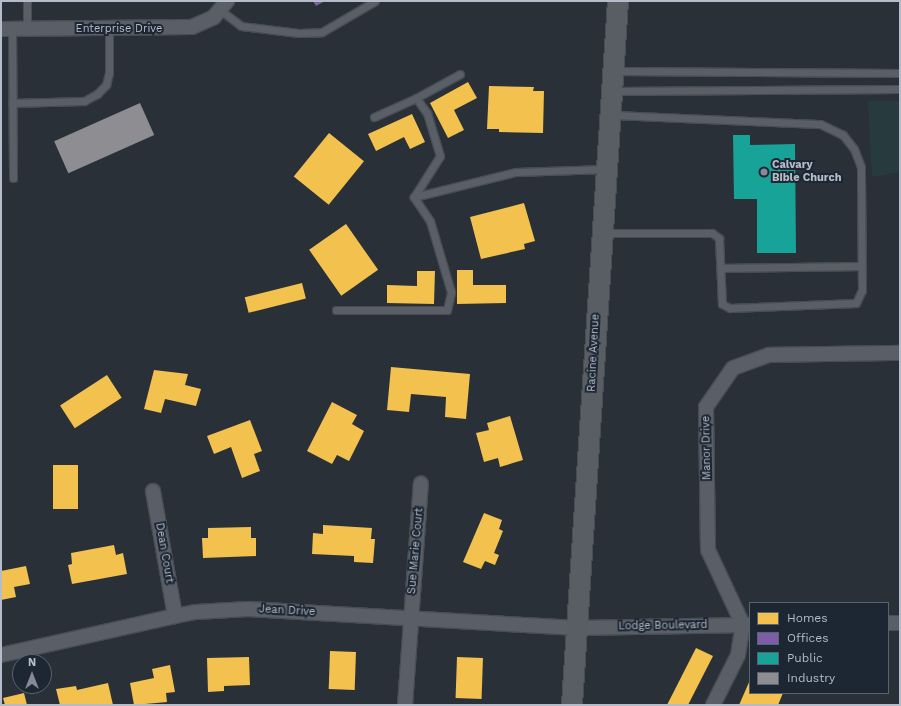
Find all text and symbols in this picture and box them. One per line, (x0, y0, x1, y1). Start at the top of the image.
street label: Enterprise Drive (76, 22, 162, 36)
place label: Calvary Bible Church (772, 159, 842, 185)
marker: Calvary Bible Church (759, 167, 769, 177)
street label: Racine Avenue (585, 313, 603, 393)
street label: Manor Drive (700, 416, 714, 480)
street label: Sue Marie Court (406, 507, 426, 595)
street label: Dean Court (152, 522, 176, 584)
legend (749, 602, 889, 694)
street label: Jean Drive (258, 603, 316, 619)
text: Homes (787, 611, 828, 625)
street label: Lodge Boulevard (618, 619, 708, 633)
text: Offices (787, 631, 829, 645)
text: Public (787, 651, 823, 665)
north arrow (12, 654, 52, 694)
text: N (28, 656, 36, 669)
text: Industry (787, 671, 835, 685)

